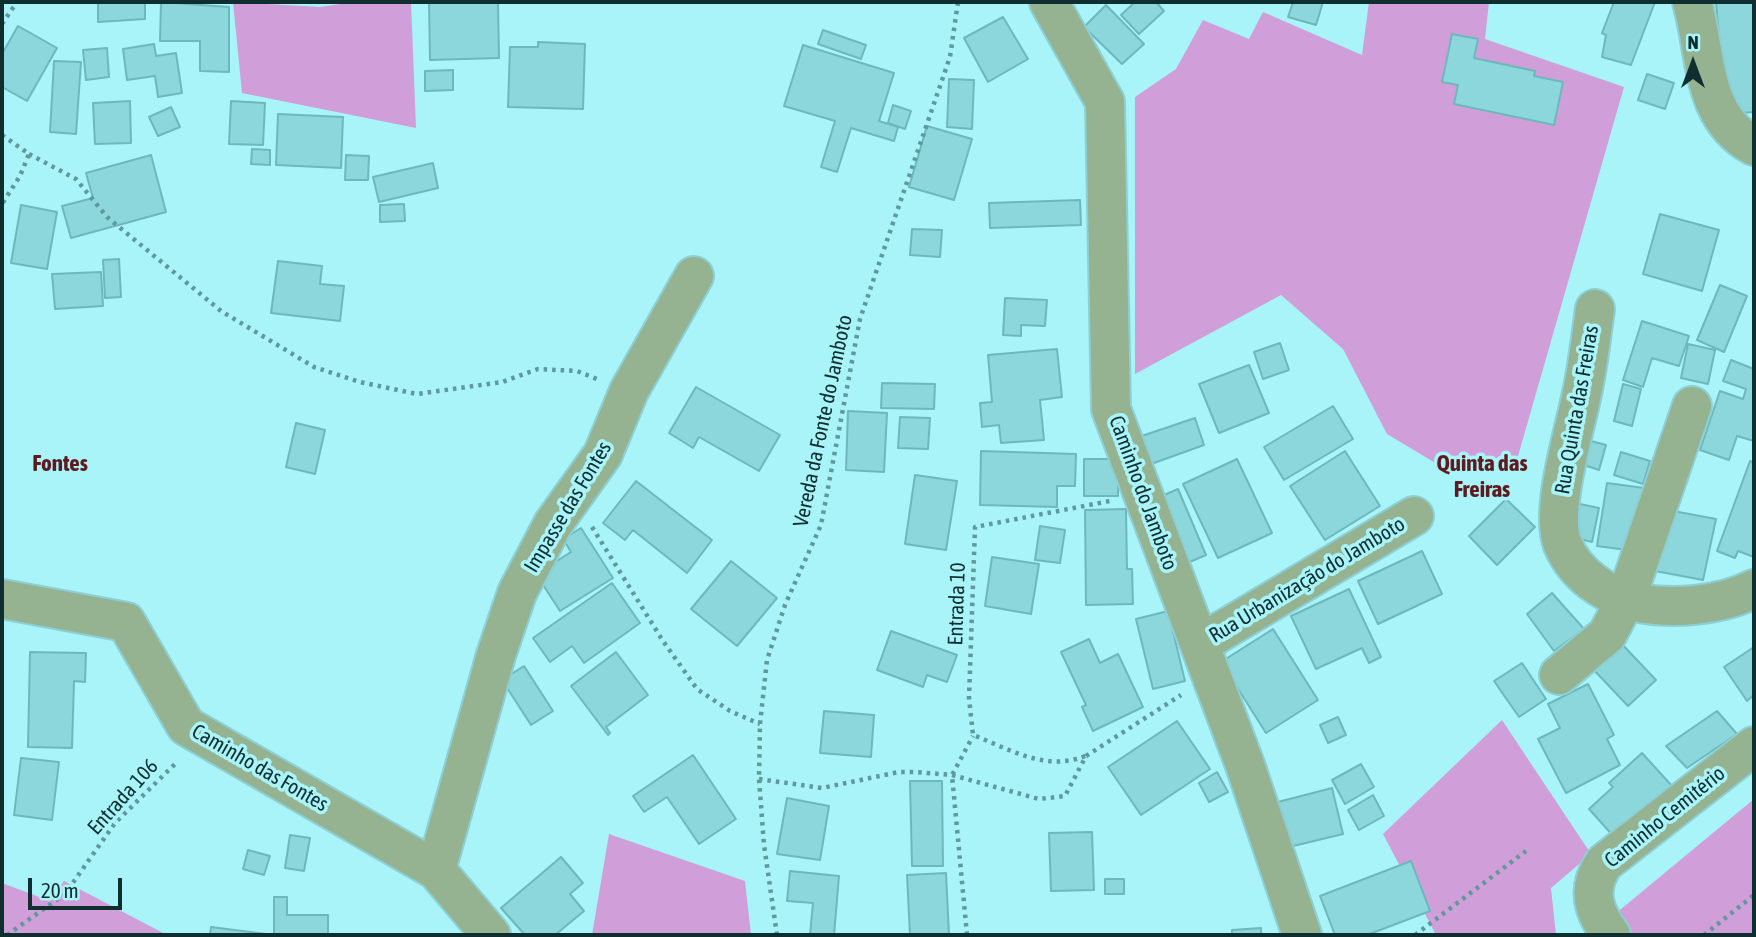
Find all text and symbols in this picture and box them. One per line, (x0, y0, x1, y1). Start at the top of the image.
north arrow (1658, 28, 1728, 98)
text: N (1687, 31, 1699, 53)
street label: Vereda da Fonte do Jamboto (788, 313, 858, 529)
street label: Rua Quinta das Freiras (1550, 324, 1604, 496)
street label: Caminho do Jamboto (1103, 413, 1183, 573)
street label: Impasse das Fontes (519, 437, 617, 577)
district label: Fontes (32, 450, 88, 478)
district label: Quinta das Freiras (1436, 450, 1528, 504)
street label: Rua Urbanização do Jamboto (1204, 512, 1410, 648)
street label: Entrada 10 (943, 562, 971, 646)
street label: Caminho das Fontes (187, 719, 333, 817)
street label: Entrada 106 (83, 754, 163, 840)
street label: Caminho Cemitério (1600, 761, 1730, 873)
scale bar (32, 864, 126, 908)
text: 20 m (41, 878, 79, 902)

